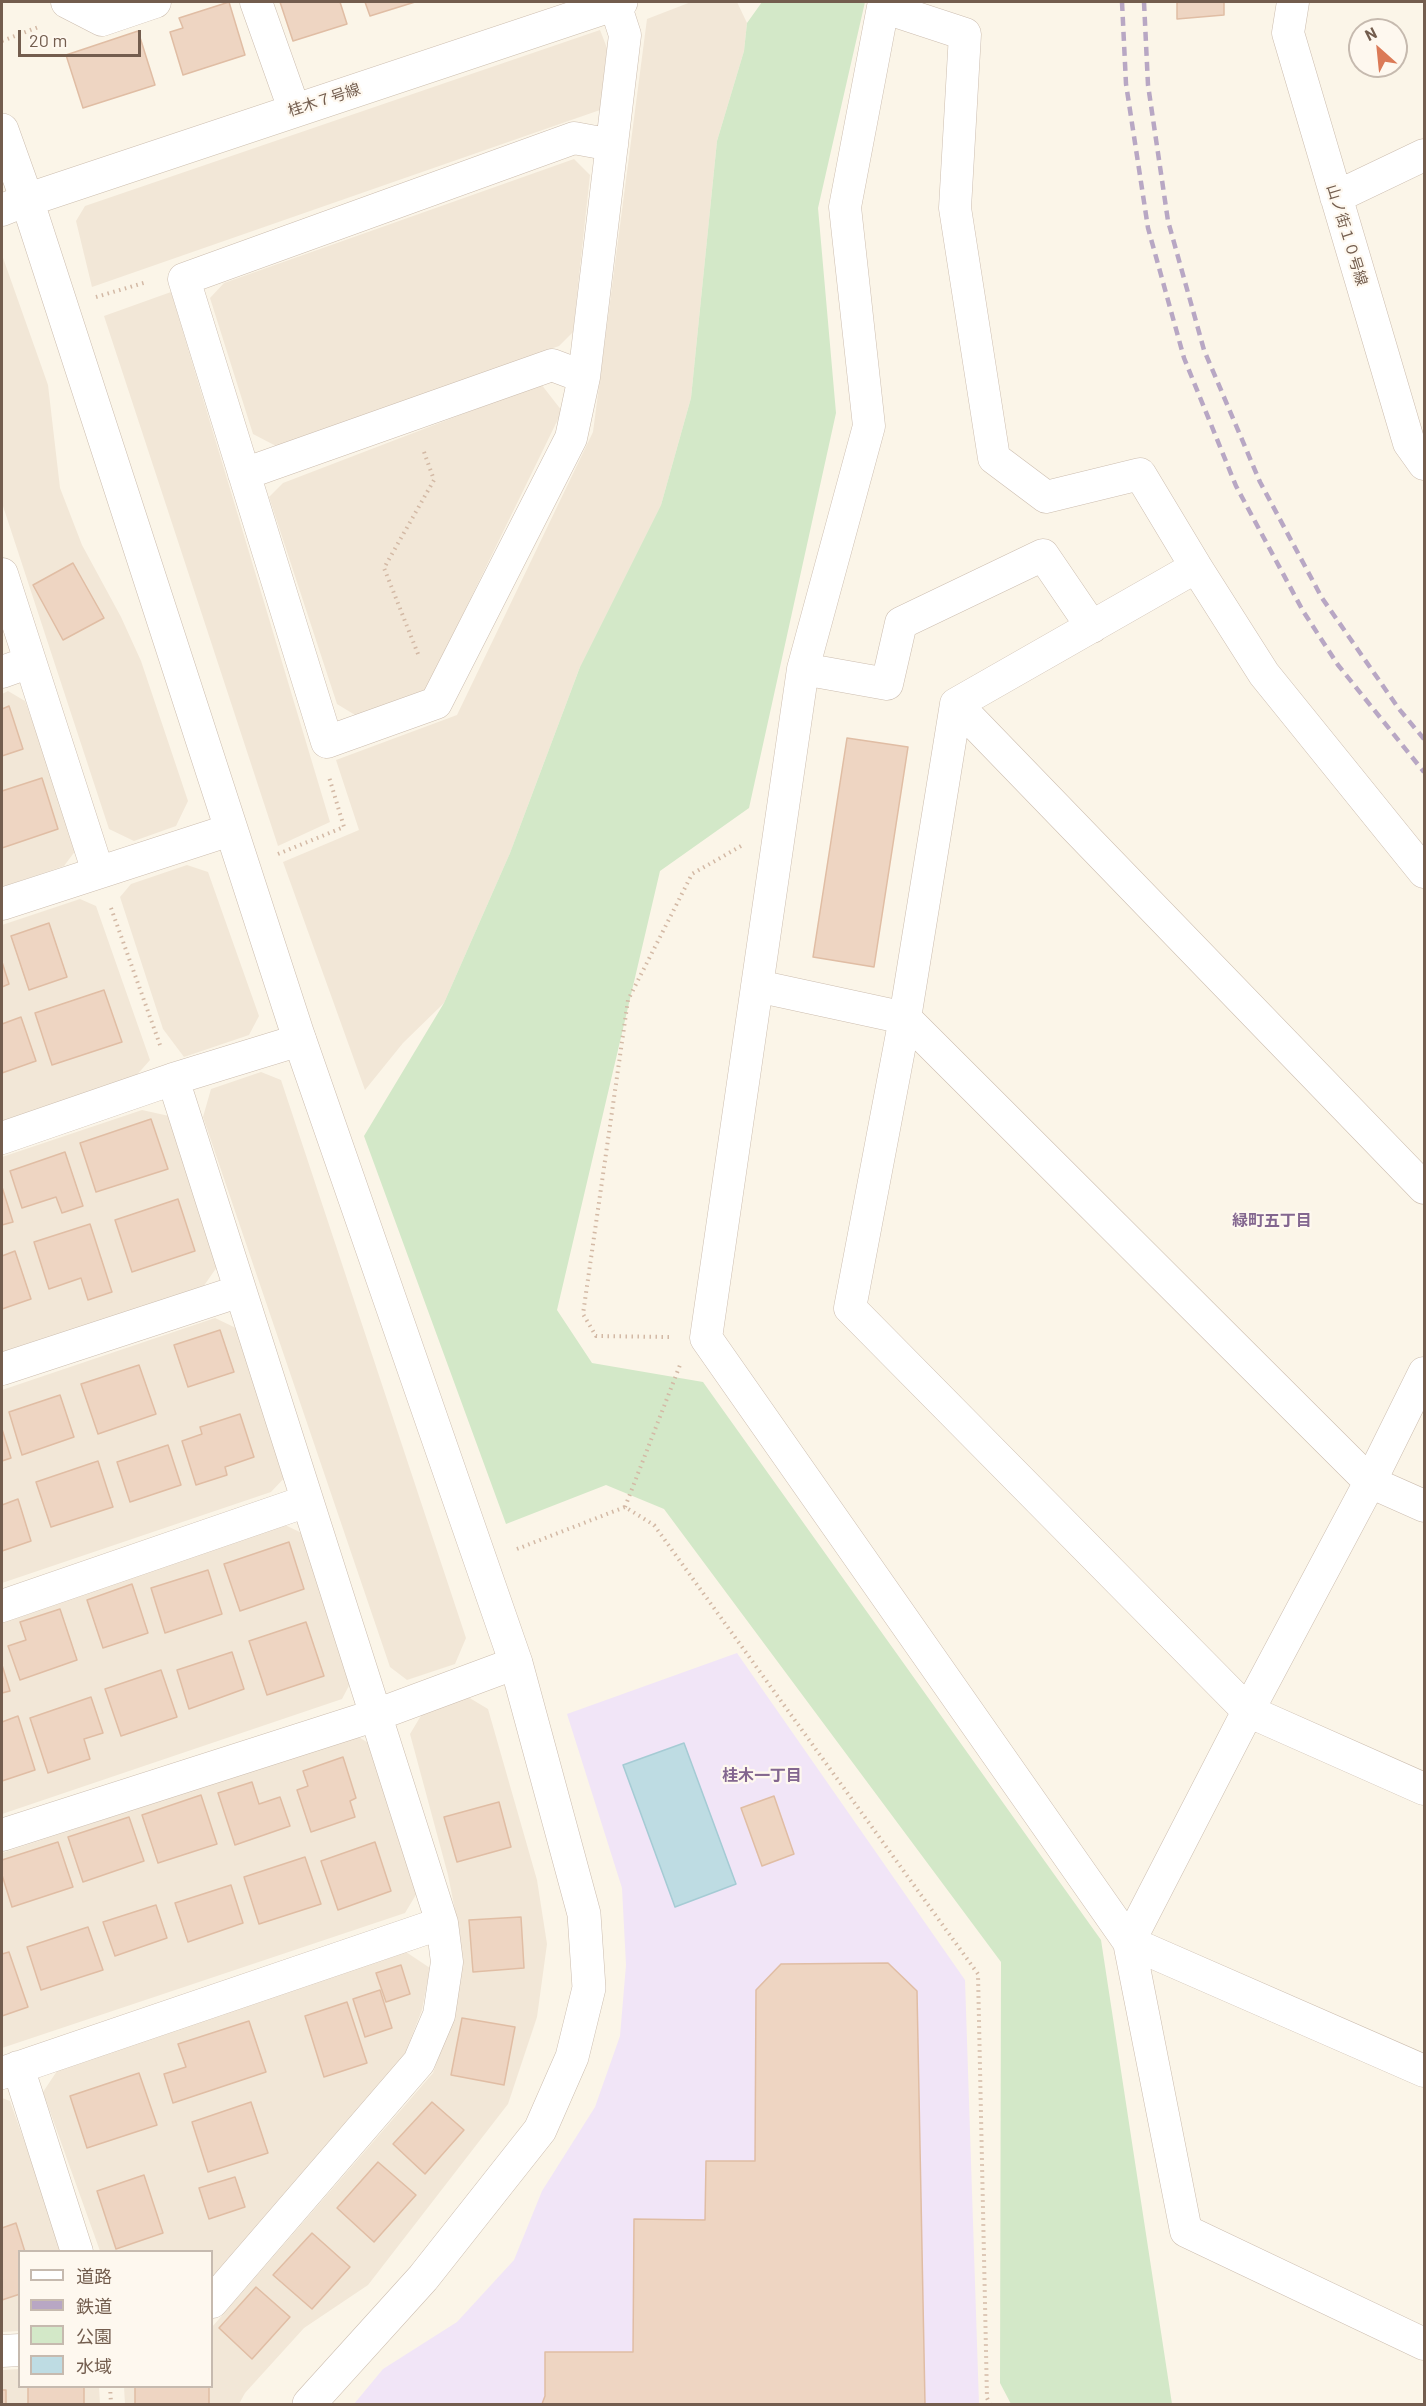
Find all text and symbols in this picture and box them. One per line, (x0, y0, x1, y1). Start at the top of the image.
scale bar (21, 18, 144, 56)
north arrow (1348, 18, 1408, 78)
text: N (1361, 22, 1380, 44)
text: 20 m (29, 29, 67, 51)
street label: 桂木７号線 (286, 80, 362, 120)
street label: 山ノ街１０号線 (1323, 182, 1371, 288)
district label: 緑町五丁目 (1232, 1211, 1312, 1231)
district label: 桂木一丁目 (722, 1766, 802, 1786)
legend (18, 2250, 213, 2388)
text: 道路 (76, 2265, 112, 2287)
text: 鉄道 (76, 2295, 112, 2317)
text: 公園 (76, 2325, 112, 2347)
text: 水域 (76, 2355, 112, 2377)

